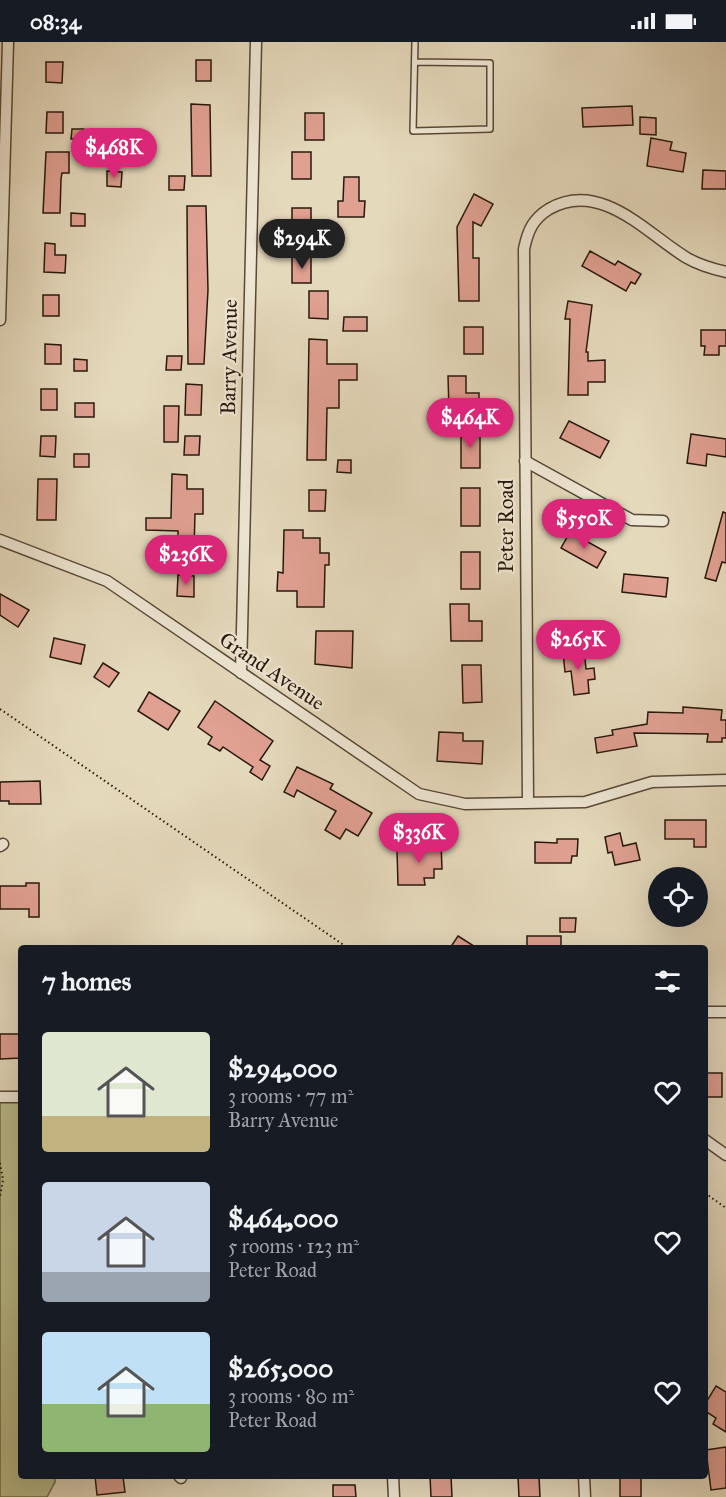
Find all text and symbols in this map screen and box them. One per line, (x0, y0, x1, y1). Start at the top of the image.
text: 08:34 (30, 8, 81, 35)
pin: $468K (72, 128, 156, 179)
text: $468K (85, 135, 143, 159)
pin: $294K (260, 219, 344, 270)
text: $294K (273, 226, 331, 250)
street label: Barry Avenue (215, 299, 243, 415)
pin: $464K (428, 398, 512, 449)
text: $464K (441, 405, 499, 429)
street label: Peter Road (493, 479, 519, 573)
pin: $550K (542, 499, 626, 550)
text: $550K (556, 506, 612, 530)
pin: $236K (144, 535, 228, 586)
text: $236K (159, 542, 213, 566)
pin: $265K (536, 620, 620, 671)
street label: Grand Avenue (214, 626, 330, 716)
text: $265K (550, 627, 606, 651)
pin: $336K (377, 813, 461, 864)
text: $336K (393, 820, 445, 844)
map controls (648, 867, 708, 927)
button: locate (648, 867, 708, 927)
text: 7 homes (42, 965, 131, 997)
icon: filters (651, 965, 684, 998)
text: $294,000 (228, 1052, 338, 1084)
icon: home (90, 1056, 162, 1128)
icon: heart (651, 1076, 684, 1109)
text: 3 rooms · 77 m² (228, 1084, 353, 1108)
text: Barry Avenue (228, 1108, 338, 1132)
text: $464,000 (228, 1202, 339, 1234)
icon: home (90, 1206, 162, 1278)
icon: heart (651, 1226, 684, 1259)
text: 5 rooms · 123 m² (228, 1234, 359, 1258)
text: Peter Road (228, 1258, 317, 1282)
text: $265,000 (228, 1352, 333, 1384)
icon: home (90, 1356, 162, 1428)
icon: heart (651, 1376, 684, 1409)
text: 3 rooms · 80 m² (228, 1384, 354, 1408)
text: Peter Road (228, 1408, 317, 1432)

